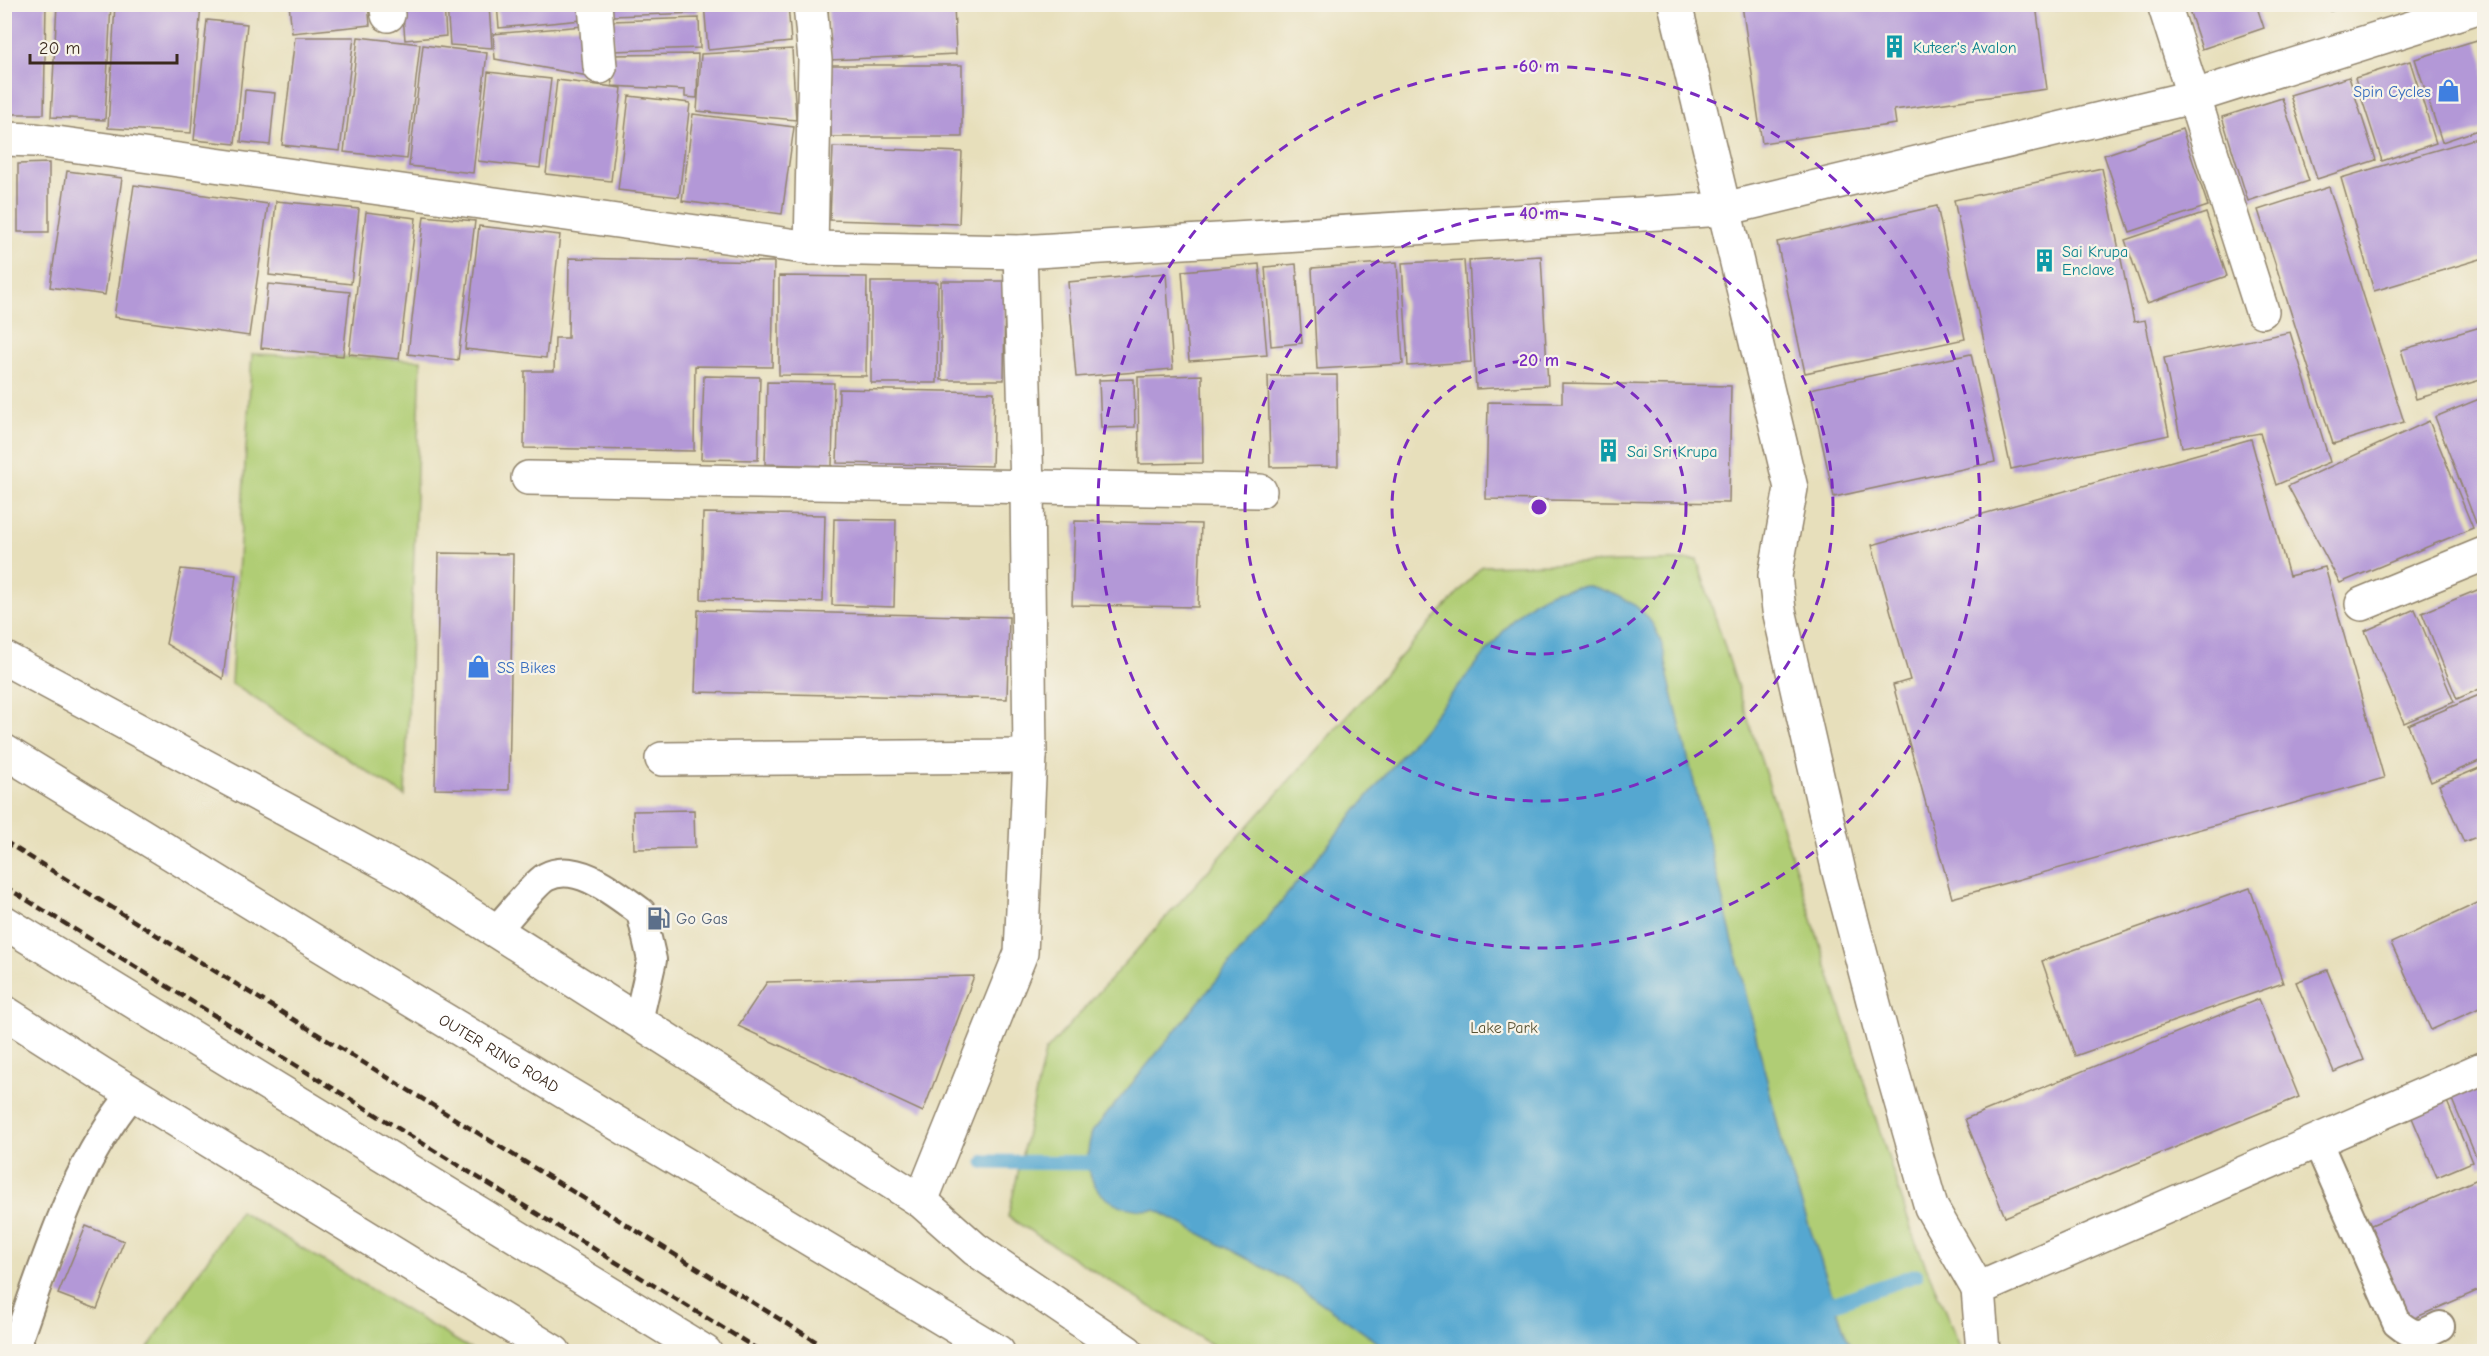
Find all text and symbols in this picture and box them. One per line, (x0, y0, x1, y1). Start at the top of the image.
scale bar (30, 27, 177, 65)
building icon: Kuteer's Avalon (1882, 34, 1908, 60)
text: 20 m (39, 38, 80, 59)
place label: Kuteer's Avalon (1913, 39, 2017, 57)
text: 60 m (1519, 56, 1559, 77)
shop icon: Spin Cycles (2436, 78, 2462, 104)
place label: Spin Cycles (2353, 83, 2431, 101)
text: 40 m (1519, 203, 1559, 224)
place label: Sai Krupa Enclave (2062, 243, 2128, 279)
building icon: Sai Krupa Enclave (2031, 247, 2057, 273)
text: 20 m (1519, 350, 1559, 371)
building icon: Sai Sri Krupa (1596, 438, 1622, 464)
place label: Sai Sri Krupa (1627, 443, 1717, 461)
centre of rings (1529, 497, 1549, 517)
shop icon: SS Bikes (466, 654, 492, 680)
place label: SS Bikes (497, 659, 556, 677)
fuel station icon: Go Gas (645, 905, 671, 931)
place label: Go Gas (676, 910, 728, 928)
street label: OUTER RING ROAD (436, 1011, 562, 1097)
park label: Lake Park (1470, 1019, 1538, 1037)

